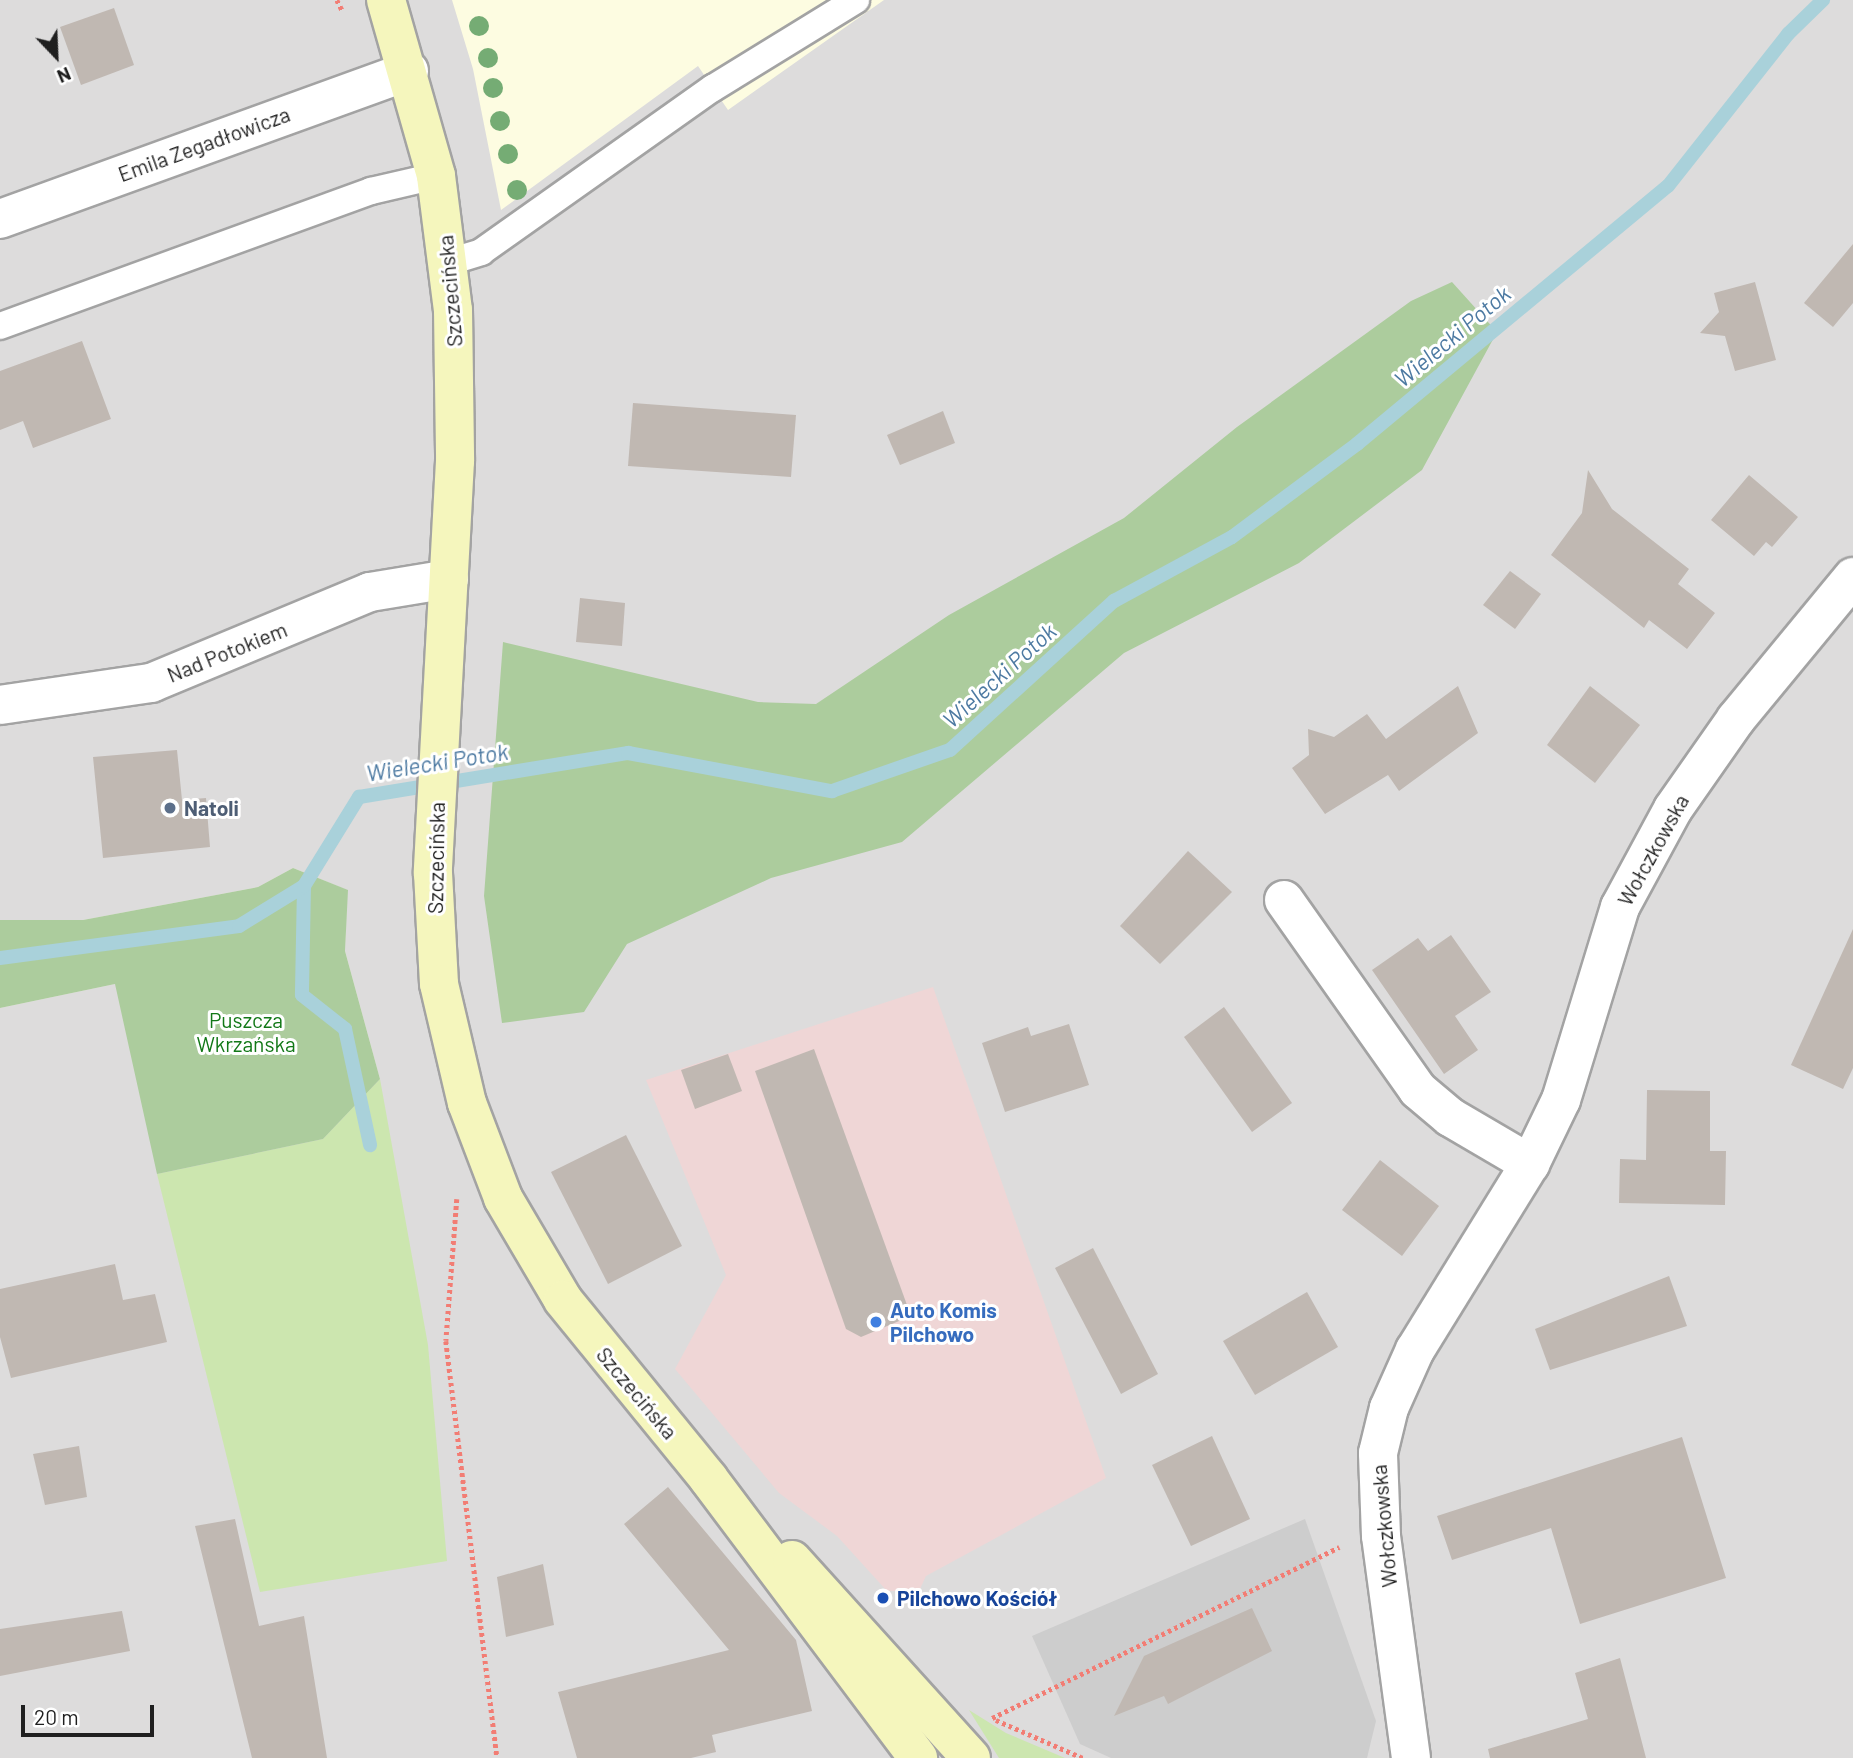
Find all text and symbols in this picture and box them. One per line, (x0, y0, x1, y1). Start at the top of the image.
north arrow (21, 21, 91, 91)
text: N (54, 63, 75, 89)
street label: Emila Zegadłowicza (115, 101, 293, 187)
street label: Szczecińska (433, 234, 467, 348)
water label: Wielecki Potok (1388, 279, 1516, 393)
street label: Nad Potokiem (163, 616, 291, 688)
water label: Wielecki Potok (937, 617, 1061, 733)
water label: Wielecki Potok (364, 737, 510, 787)
street label: Wołczkowska (1612, 790, 1694, 910)
place label: Natoli (184, 795, 239, 821)
marker: Natoli (162, 800, 178, 816)
street label: Szczecińska (422, 802, 450, 914)
park label: Puszcza Wkrzańska (196, 1007, 296, 1057)
place label: Auto Komis Pilchowo (890, 1297, 997, 1347)
marker: Auto Komis Pilchowo (868, 1314, 884, 1330)
street label: Szczecińska (591, 1342, 683, 1444)
street label: Wołczkowska (1366, 1464, 1402, 1588)
place label: Pilchowo Kościół (897, 1585, 1057, 1611)
marker: Pilchowo Kościół (875, 1590, 891, 1606)
scale bar (24, 1692, 158, 1736)
text: 20 m (34, 1704, 79, 1729)

